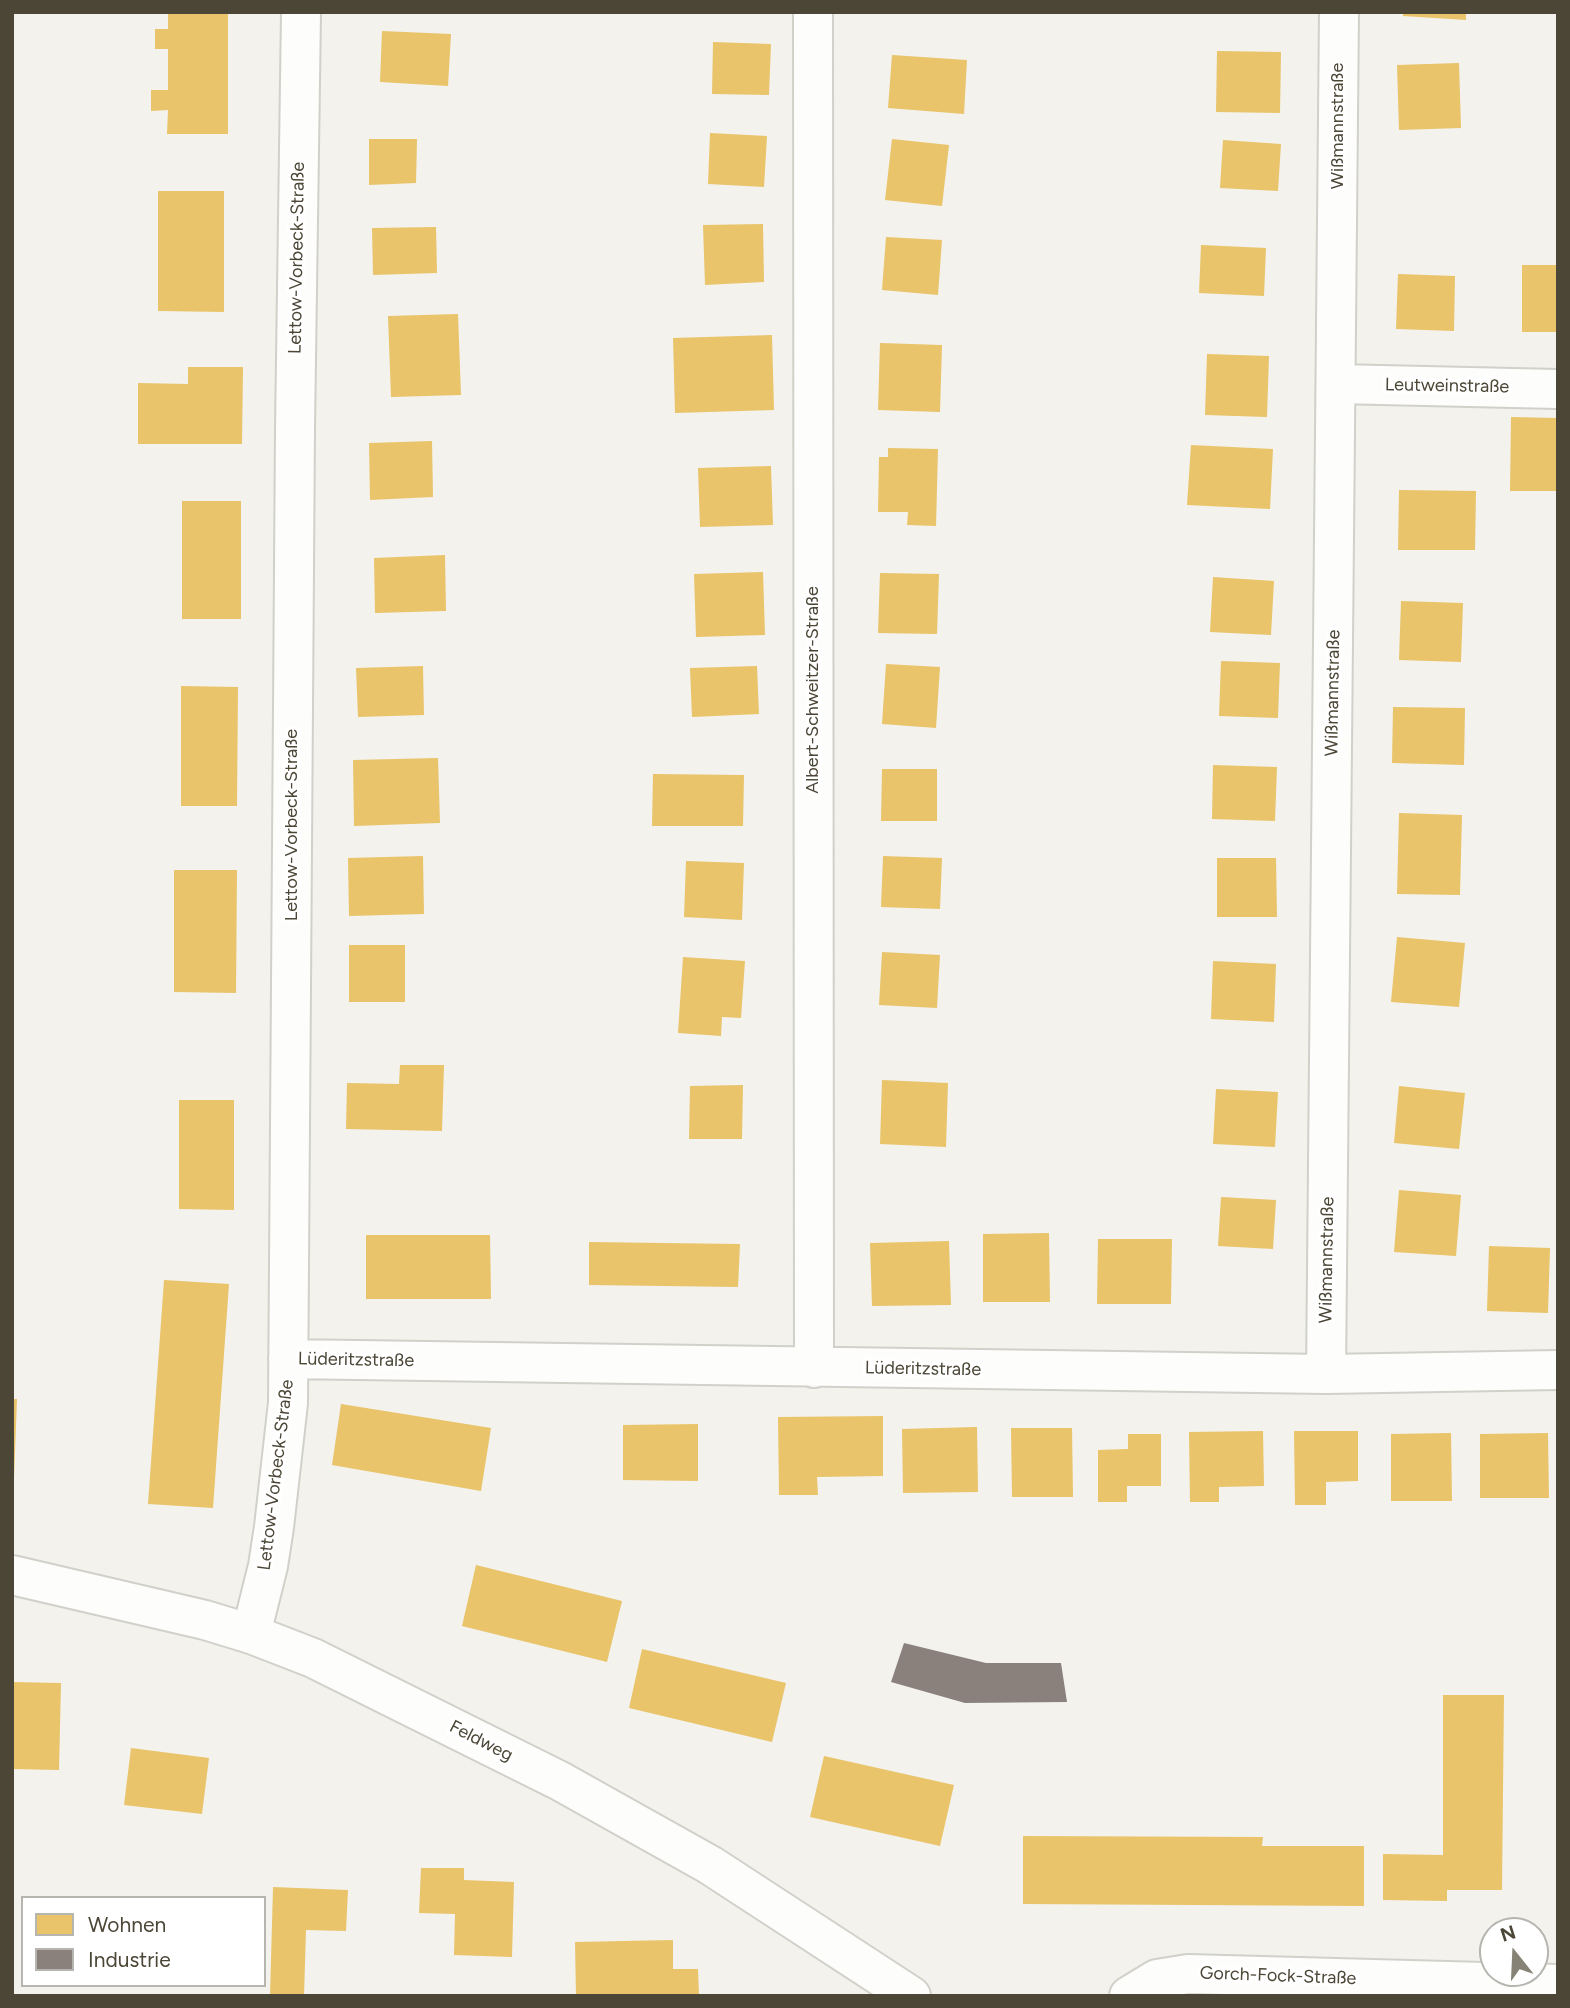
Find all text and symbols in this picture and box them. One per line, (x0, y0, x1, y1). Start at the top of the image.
street label: Wißmannstraße (1327, 63, 1349, 189)
street label: Lettow-Vorbeck-Straße (285, 162, 309, 354)
street label: Leutweinstraße (1385, 374, 1509, 398)
street label: Albert-Schweitzer-Straße (802, 586, 824, 794)
street label: Wißmannstraße (1321, 630, 1345, 756)
street label: Lettow-Vorbeck-Straße (281, 729, 303, 921)
street label: Wißmannstraße (1315, 1197, 1339, 1323)
street label: Lüderitzstraße (298, 1348, 414, 1372)
street label: Lüderitzstraße (865, 1357, 981, 1381)
street label: Lettow-Vorbeck-Straße (254, 1378, 298, 1572)
street label: Feldweg (446, 1716, 516, 1766)
legend (21, 1896, 266, 1987)
text: Wohnen (88, 1912, 166, 1937)
north arrow (1479, 1917, 1549, 1987)
text: N (1497, 1920, 1519, 1947)
text: Industrie (88, 1947, 171, 1972)
street label: Gorch-Fock-Straße (1199, 1962, 1357, 1990)

